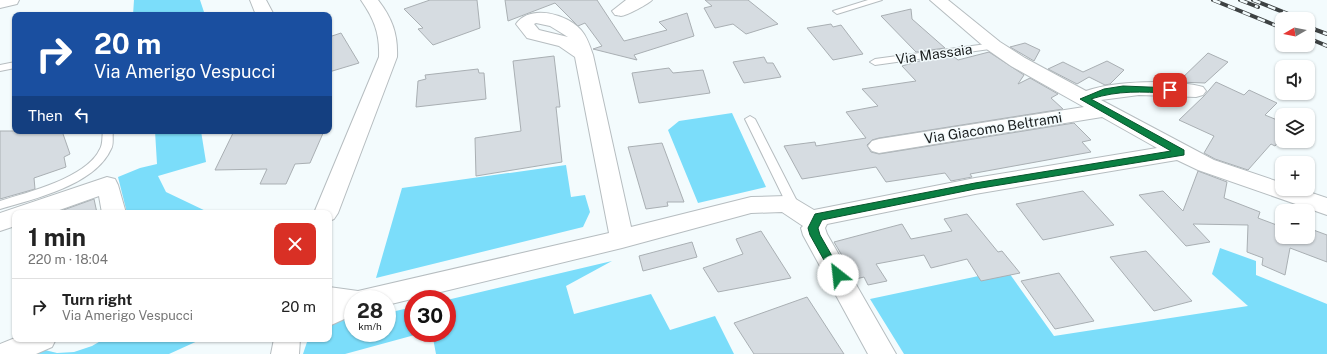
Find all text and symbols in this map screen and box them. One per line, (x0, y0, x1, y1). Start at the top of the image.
north arrow (1275, 12, 1315, 52)
map controls (1275, 12, 1315, 244)
text: 20 m (94, 27, 161, 60)
icon: right (28, 28, 80, 80)
street label: Via Massaia (895, 41, 973, 67)
button: sound (1275, 60, 1315, 100)
text: Via Amerigo Vespucci (94, 61, 275, 82)
pin (1153, 73, 1187, 107)
icon: arrive (1159, 79, 1181, 101)
icon: left (71, 104, 93, 126)
text: Then (28, 107, 63, 124)
button: layers (1275, 108, 1315, 148)
street label: Via Giacomo Beltrami (923, 109, 1063, 147)
button: + (1275, 156, 1315, 196)
button: − (1275, 204, 1315, 244)
text: 1 min (28, 223, 86, 251)
button: close (274, 223, 316, 265)
text: 220 m · 18:04 (28, 252, 108, 267)
position arrow (817, 254, 859, 296)
speed limit sign: 30 (404, 290, 456, 342)
text: Turn right (62, 291, 132, 308)
icon: right (28, 296, 50, 318)
text: 20 m (281, 298, 316, 315)
text: 28 (357, 299, 383, 323)
text: Via Amerigo Vespucci (62, 308, 193, 323)
text: km/h (358, 320, 382, 332)

